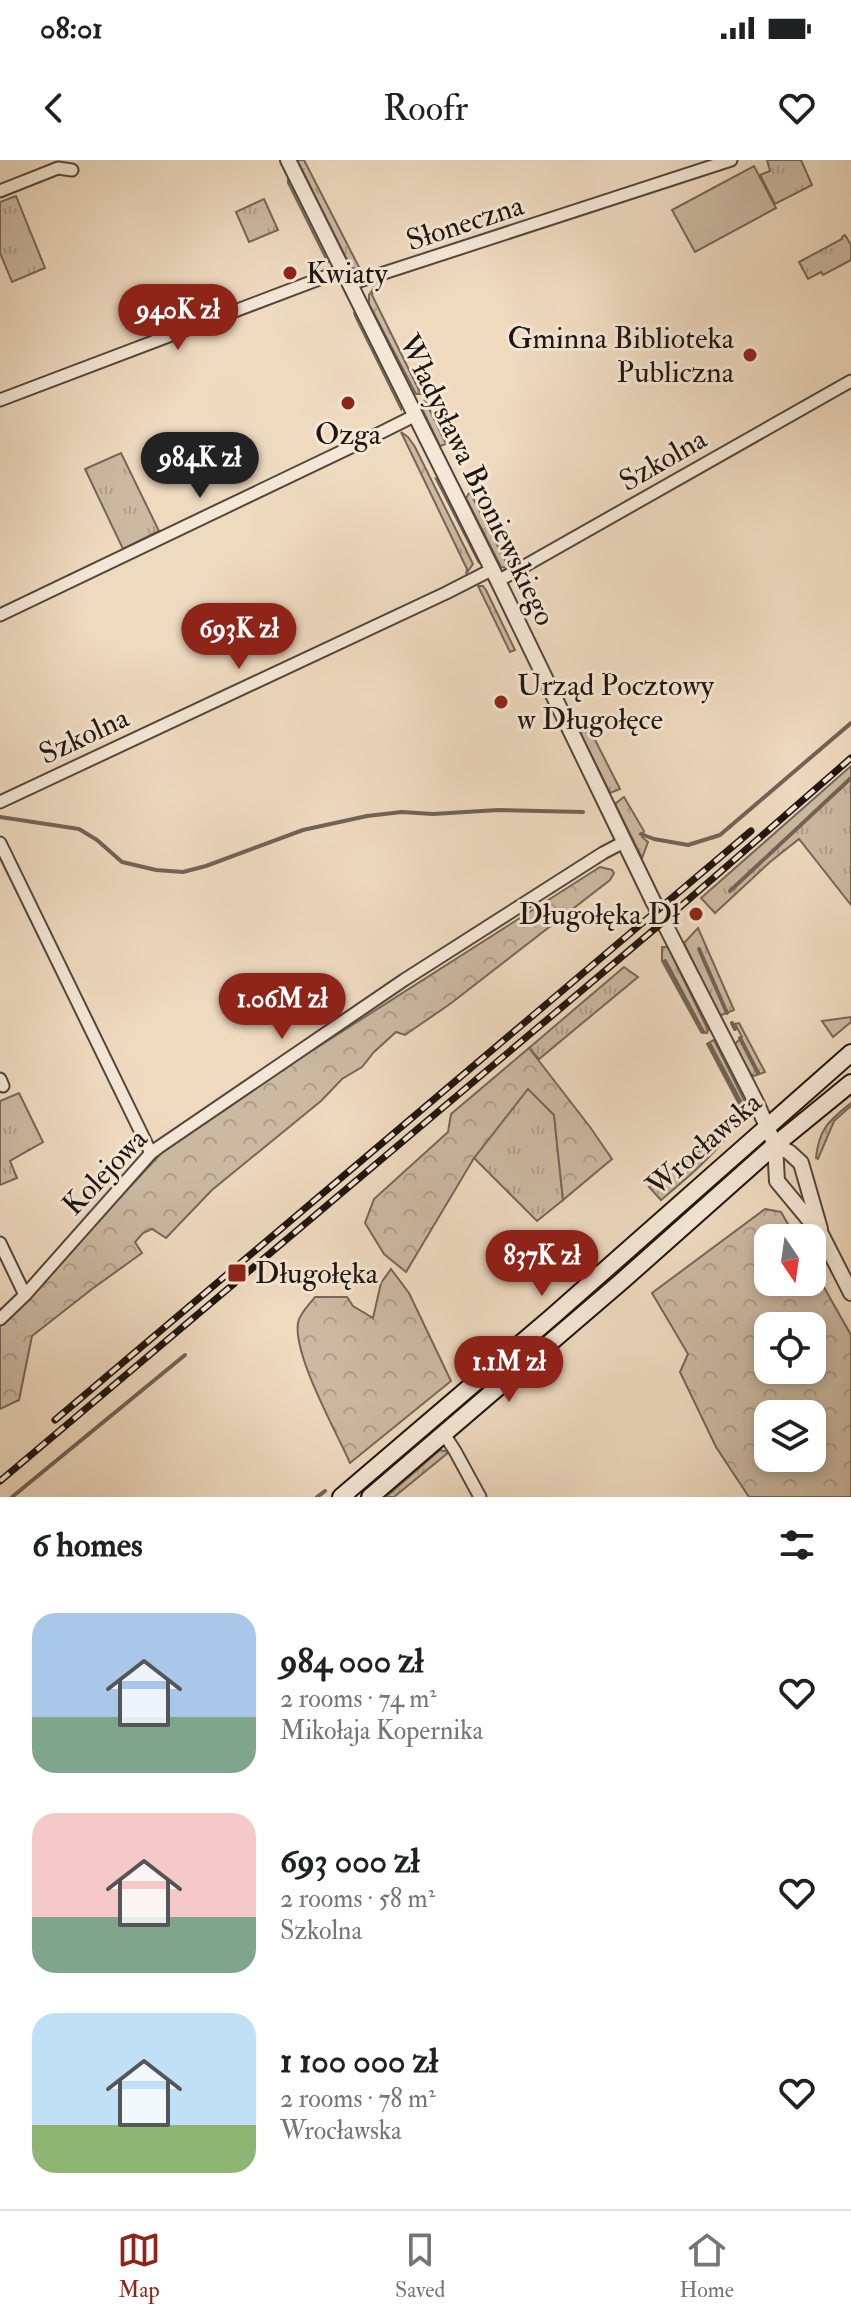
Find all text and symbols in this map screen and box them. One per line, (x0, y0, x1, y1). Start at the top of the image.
text: 08:01 (40, 10, 103, 47)
icon: back (32, 86, 76, 130)
text: Roofr (383, 86, 468, 131)
icon: heart (775, 86, 819, 130)
street label: Słoneczna (402, 186, 529, 259)
place label: Kwiaty (306, 255, 389, 292)
marker: Kwiaty (281, 264, 299, 282)
pin: 940K zł (104, 284, 252, 352)
text: 940K zł (136, 294, 220, 326)
place label: Gminna Biblioteka Publiczna (507, 320, 735, 391)
street label: Władysława Broniewskiego (390, 327, 564, 632)
marker: Gminna Biblioteka Publiczna (741, 346, 759, 364)
marker: Ozga (339, 394, 357, 412)
place label: Ozga (315, 416, 382, 453)
street label: Szkolna (613, 420, 714, 500)
pin: 984K zł (126, 432, 274, 500)
text: 984K zł (159, 442, 241, 474)
pin: 693K zł (165, 603, 313, 671)
text: 693K zł (199, 613, 279, 645)
place label: Urząd Pocztowy w Długołęce (517, 667, 715, 738)
marker: Urząd Pocztowy w Długołęce (492, 693, 510, 711)
street label: Szkolna (33, 699, 135, 773)
place label: Długołęka Dł (518, 896, 680, 933)
marker: Długołęka Dł (687, 905, 705, 923)
pin: 1.06M zł (199, 973, 365, 1041)
text: 1.06M zł (237, 983, 327, 1015)
street label: Wrocławska (638, 1084, 770, 1205)
street label: Kolejowa (55, 1120, 156, 1223)
north arrow (754, 1224, 826, 1296)
map controls (754, 1224, 826, 1472)
pin: 837K zł (468, 1230, 616, 1298)
text: 837K zł (504, 1240, 581, 1272)
place label: Długołęka (255, 1255, 379, 1292)
marker: Długołęka (226, 1262, 248, 1284)
button: locate (754, 1312, 826, 1384)
pin: 1.1M zł (435, 1336, 583, 1404)
text: 1.1M zł (472, 1346, 546, 1378)
button: layers (754, 1400, 826, 1472)
icon: filters (775, 1523, 819, 1567)
text: 6 homes (32, 1524, 143, 1567)
text: 984 000 zł (280, 1640, 423, 1683)
icon: home (96, 1645, 192, 1741)
icon: heart (775, 1671, 819, 1715)
text: 2 rooms · 74 m² (280, 1683, 437, 1715)
text: Mikołaja Kopernika (280, 1715, 483, 1747)
text: 693 000 zł (280, 1840, 419, 1883)
icon: home (96, 1845, 192, 1941)
icon: heart (775, 1871, 819, 1915)
text: 2 rooms · 58 m² (280, 1883, 435, 1915)
text: Szkolna (280, 1915, 362, 1947)
text: 1 100 000 zł (280, 2040, 438, 2083)
icon: home (96, 2045, 192, 2141)
icon: heart (775, 2071, 819, 2115)
text: 2 rooms · 78 m² (280, 2083, 436, 2115)
text: Wrocławska (280, 2115, 402, 2147)
tab: Map (117, 2228, 161, 2304)
tab: Saved (395, 2228, 445, 2304)
tab: Home (679, 2228, 734, 2304)

